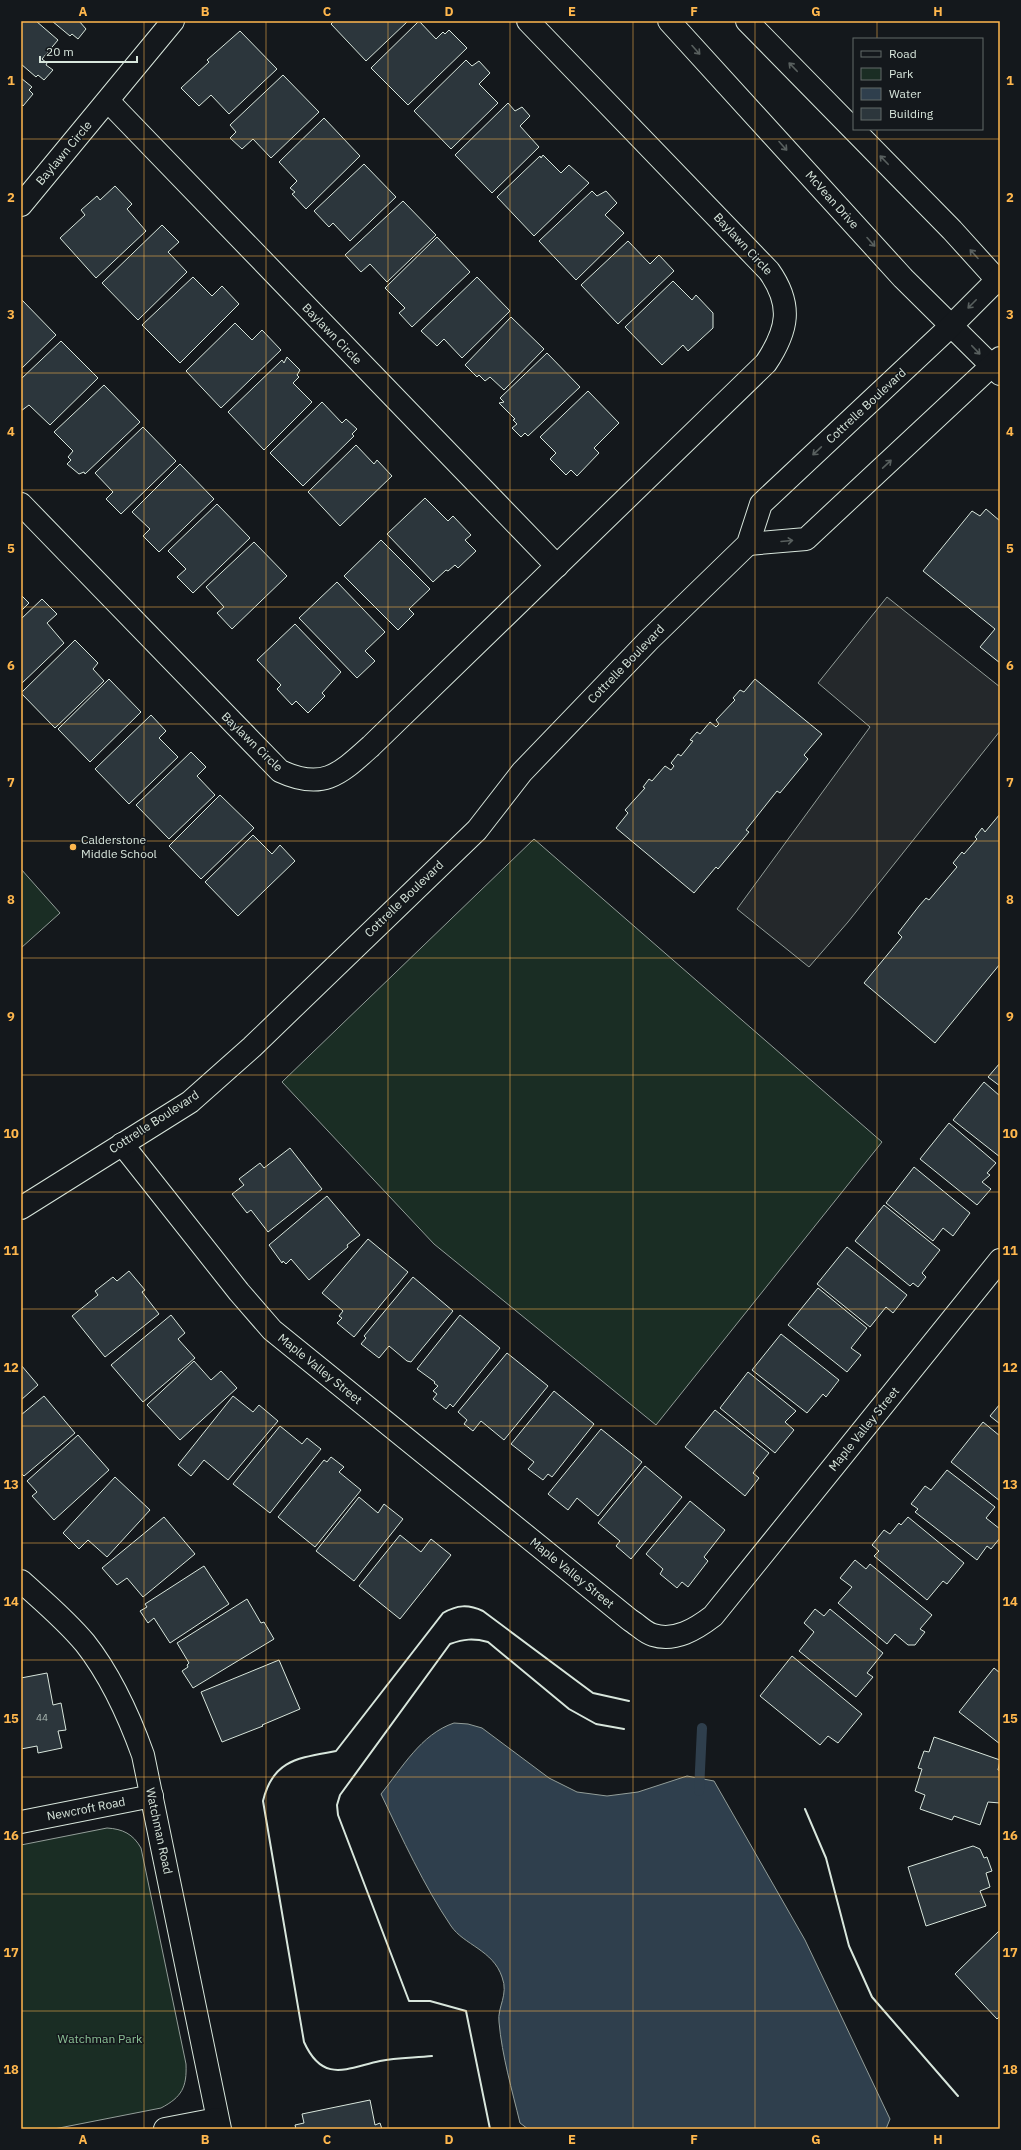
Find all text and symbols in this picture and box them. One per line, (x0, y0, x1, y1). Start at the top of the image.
text: A (79, 3, 88, 20)
text: B (201, 3, 210, 20)
text: C (323, 3, 332, 20)
text: D (444, 3, 454, 20)
text: E (568, 3, 576, 20)
text: F (690, 3, 698, 20)
text: G (811, 3, 821, 20)
text: H (933, 3, 943, 20)
scale bar (40, 38, 137, 64)
legend (853, 38, 983, 130)
text: 20 m (46, 44, 74, 59)
one-way arrow (691, 45, 700, 55)
text: Road (889, 46, 917, 61)
one-way arrow (788, 62, 797, 72)
text: Park (889, 66, 914, 81)
text: 1 (7, 72, 15, 89)
text: 1 (1006, 72, 1014, 89)
text: Water (889, 86, 922, 101)
text: Building (889, 106, 934, 121)
street label: Baylawn Circle (32, 117, 95, 188)
one-way arrow (778, 141, 788, 151)
one-way arrow (879, 155, 888, 165)
street label: McVean Drive (802, 168, 863, 232)
text: 2 (7, 189, 15, 206)
text: 2 (1006, 189, 1014, 206)
street label: Baylawn Circle (711, 210, 776, 278)
one-way arrow (866, 237, 875, 247)
one-way arrow (969, 249, 978, 259)
one-way arrow (967, 299, 977, 309)
street label: Baylawn Circle (299, 300, 366, 368)
text: 3 (7, 306, 15, 323)
text: 3 (1006, 306, 1014, 323)
one-way arrow (971, 345, 981, 355)
street label: Cottrelle Boulevard (823, 365, 909, 447)
text: 4 (7, 423, 15, 440)
text: 4 (1006, 423, 1014, 440)
one-way arrow (812, 447, 822, 456)
one-way arrow (882, 459, 892, 468)
one-way arrow (780, 537, 793, 544)
text: 5 (7, 540, 15, 557)
text: 5 (1006, 540, 1014, 557)
street label: Cottrelle Boulevard (584, 621, 667, 706)
text: 6 (7, 657, 15, 674)
text: 6 (1006, 657, 1014, 674)
street label: Baylawn Circle (219, 709, 286, 775)
text: 7 (7, 774, 15, 791)
text: 7 (1006, 774, 1014, 791)
place label: Calderstone Middle School (81, 832, 157, 861)
marker: Calderstone Middle School (68, 842, 78, 852)
street label: Cottrelle Boulevard (361, 857, 446, 940)
text: 8 (7, 891, 15, 908)
text: 8 (1006, 891, 1014, 908)
text: 9 (7, 1008, 15, 1025)
text: 9 (1006, 1008, 1014, 1025)
street label: Cottrelle Boulevard (106, 1087, 201, 1156)
text: 10 (3, 1125, 19, 1142)
text: 10 (1002, 1125, 1018, 1142)
text: 11 (3, 1242, 19, 1259)
text: 11 (1002, 1242, 1018, 1259)
street label: Maple Valley Street (275, 1330, 365, 1407)
text: 12 (3, 1359, 19, 1376)
text: 12 (1002, 1359, 1018, 1376)
street label: Maple Valley Street (825, 1384, 902, 1474)
text: 13 (3, 1476, 19, 1493)
text: 13 (1002, 1476, 1018, 1493)
street label: Maple Valley Street (527, 1534, 617, 1611)
text: 14 (3, 1593, 19, 1610)
text: 14 (1002, 1593, 1018, 1610)
text: 15 (3, 1710, 19, 1727)
text: 15 (1002, 1710, 1018, 1727)
house number: 44 (36, 1711, 48, 1724)
street label: Watchman Road (143, 1786, 176, 1876)
street label: Newcroft Road (45, 1794, 126, 1823)
text: 16 (3, 1827, 19, 1844)
text: 16 (1002, 1827, 1018, 1844)
text: 17 (3, 1944, 19, 1961)
text: 17 (1002, 1944, 1018, 1961)
park label: Watchman Park (58, 2031, 143, 2046)
text: 18 (3, 2061, 19, 2078)
text: 18 (1002, 2061, 1018, 2078)
text: A (79, 2131, 88, 2148)
text: B (201, 2131, 210, 2148)
text: C (323, 2131, 332, 2148)
text: D (444, 2131, 454, 2148)
text: E (568, 2131, 576, 2148)
text: F (690, 2131, 698, 2148)
text: G (811, 2131, 821, 2148)
text: H (933, 2131, 943, 2148)

